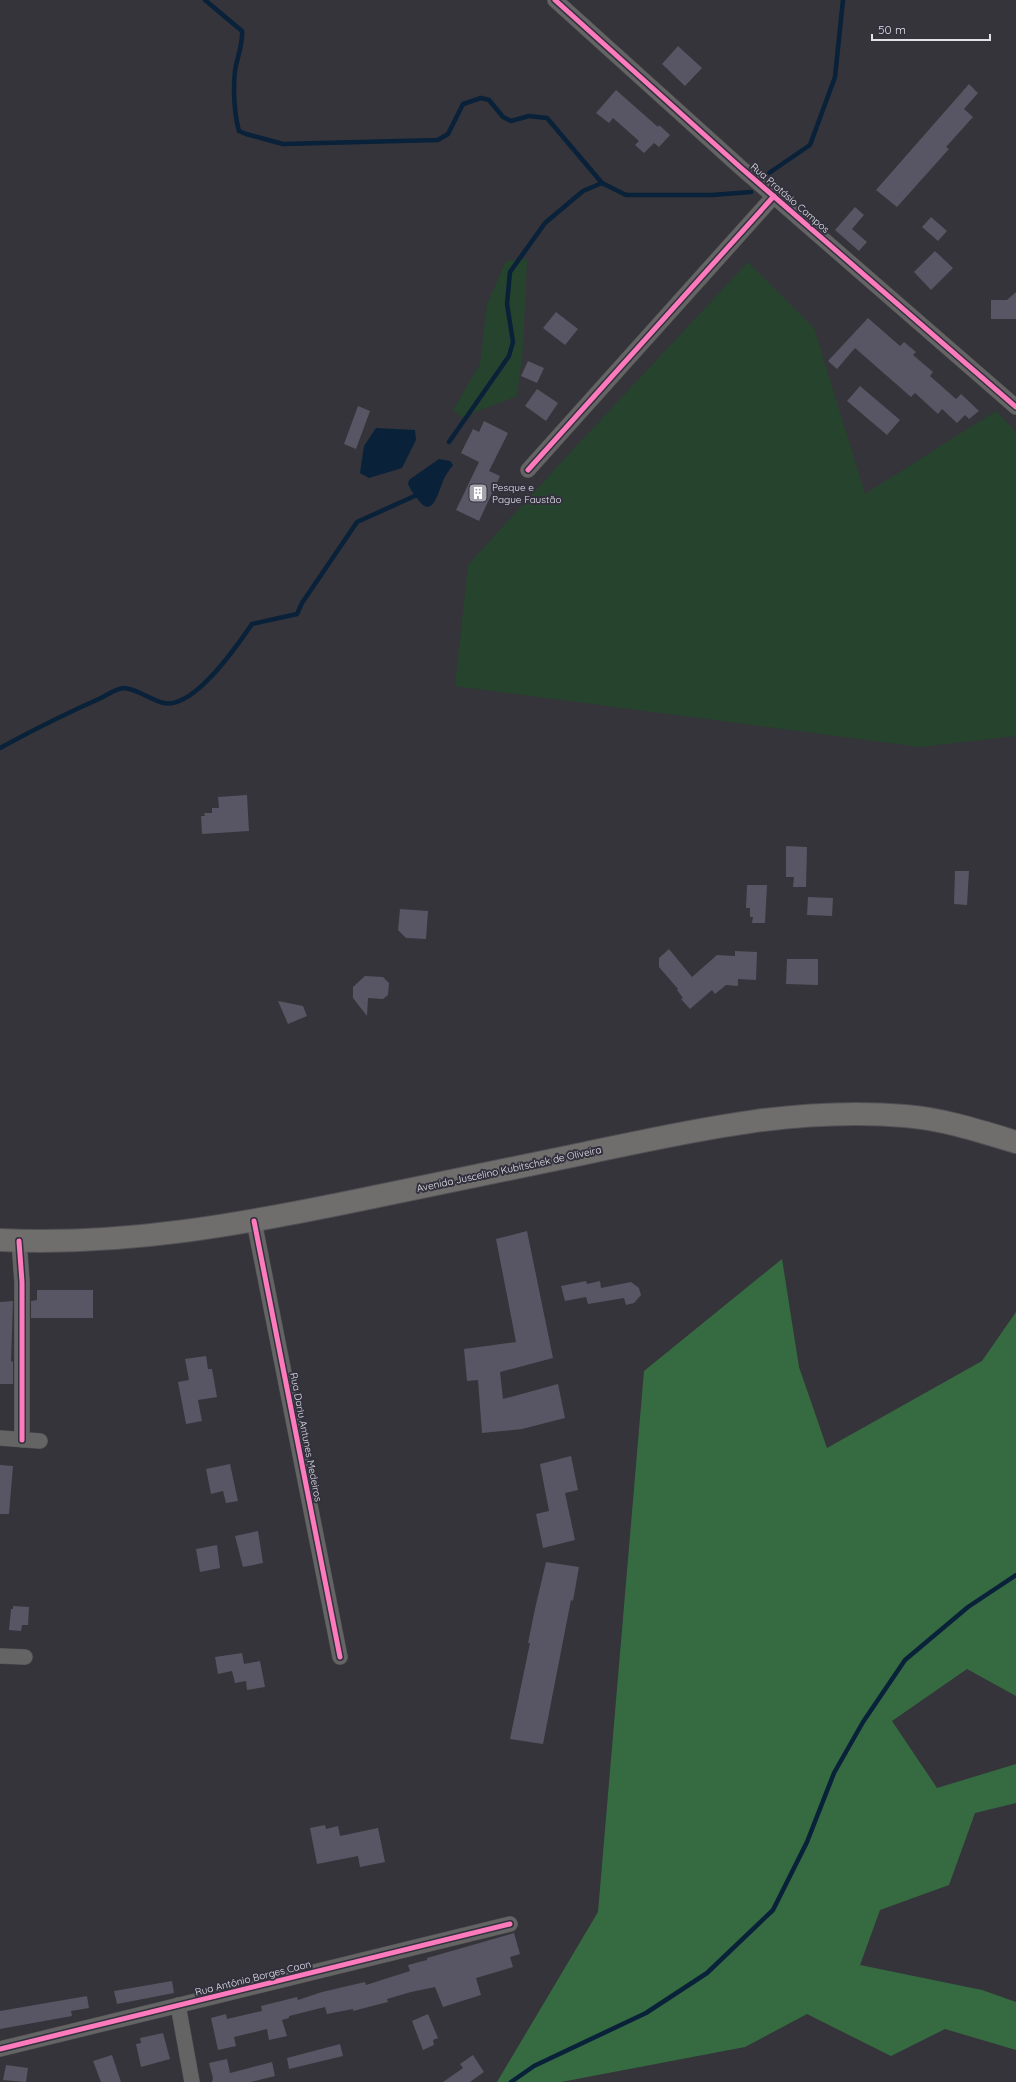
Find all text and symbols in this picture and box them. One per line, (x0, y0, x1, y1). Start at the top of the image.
scale bar (872, 16, 990, 42)
text: 50 m (878, 22, 906, 37)
street label: Rua Protásio Campos (748, 160, 832, 236)
place label: Pesque e Pague Faustão (492, 481, 562, 506)
building icon: Pesque e Pague Faustão (467, 482, 489, 504)
street label: Avenida Juscelino Kubitschek de Oliveira (415, 1143, 603, 1195)
street label: Rua Dariu Antunes Medeiros (287, 1371, 325, 1503)
street label: Rua Antônio Borges Caon (194, 1957, 312, 1999)

